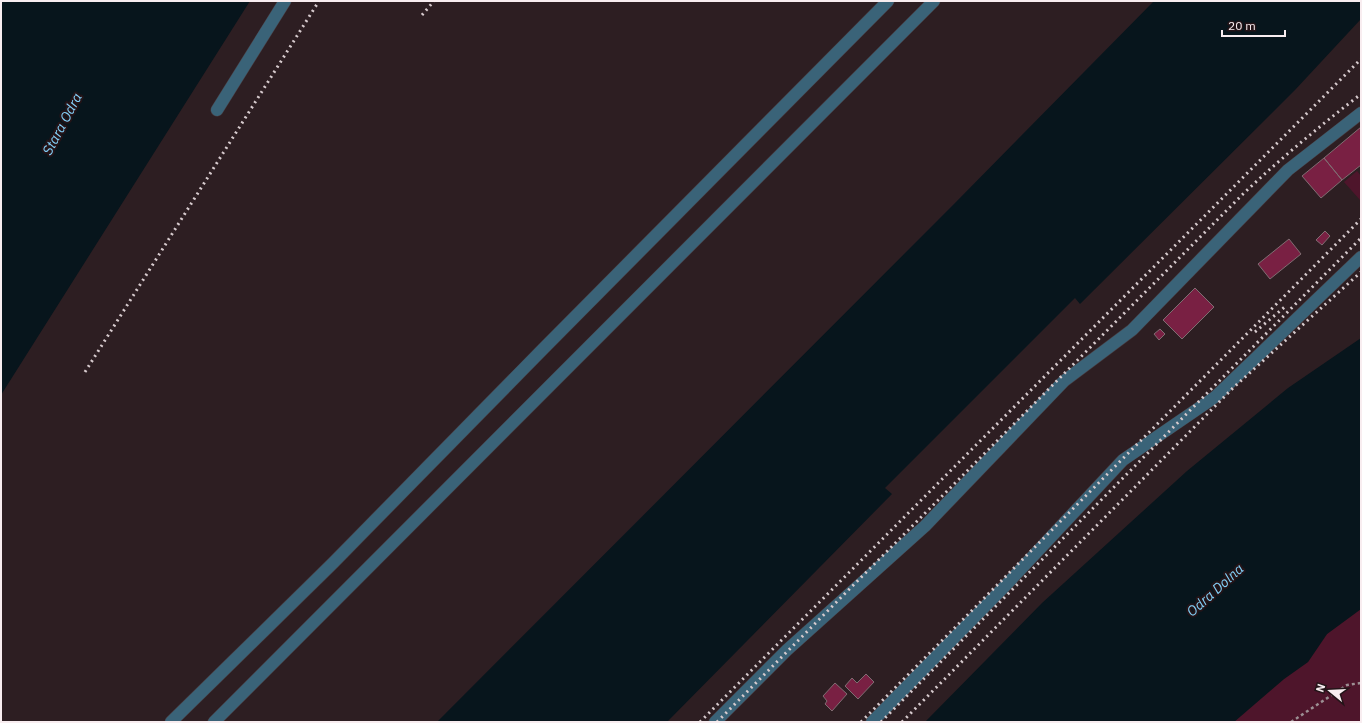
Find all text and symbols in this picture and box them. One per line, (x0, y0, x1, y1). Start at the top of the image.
scale bar (1222, 12, 1285, 38)
text: 20 m (1228, 18, 1256, 33)
water label: Stara Odra (38, 90, 86, 158)
water label: Odra Dolna (1183, 560, 1247, 620)
north arrow (1310, 671, 1350, 711)
text: N (1313, 682, 1328, 694)

